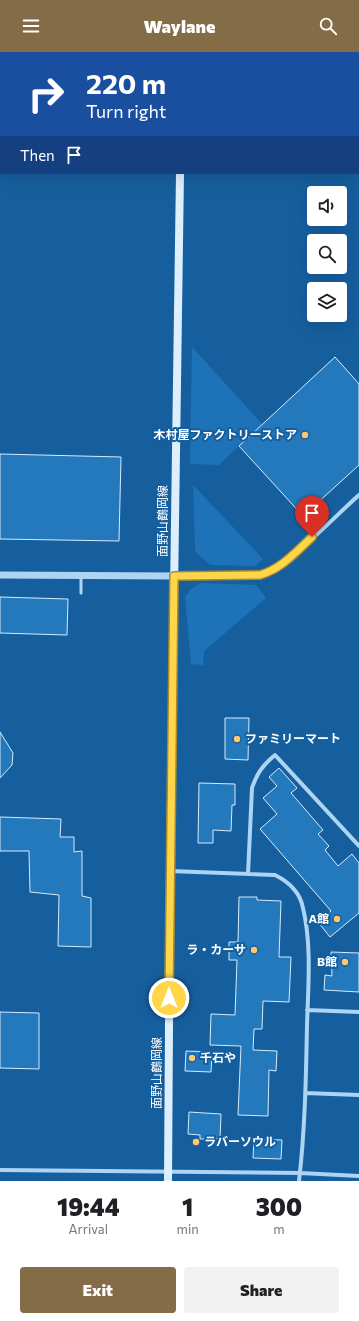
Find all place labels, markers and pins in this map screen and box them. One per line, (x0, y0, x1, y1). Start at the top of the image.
place label: 木村屋ファクトリーストア (154, 427, 297, 441)
marker: 木村屋ファクトリーストア (300, 430, 310, 440)
pin (295, 496, 329, 537)
place label: ファミリーマート (245, 731, 341, 745)
marker: ファミリーマート (232, 734, 242, 744)
place label: A館 (308, 911, 329, 925)
marker: A館 (332, 914, 342, 924)
place label: ラ・カーサ (186, 942, 246, 956)
marker: ラ・カーサ (249, 945, 259, 955)
place label: B館 (317, 954, 337, 968)
marker: B館 (340, 957, 350, 967)
place label: 千石や (200, 1050, 236, 1064)
marker: 千石や (187, 1053, 197, 1063)
place label: ラバーソウル (204, 1134, 276, 1148)
marker: ラバーソウル (191, 1137, 201, 1147)

